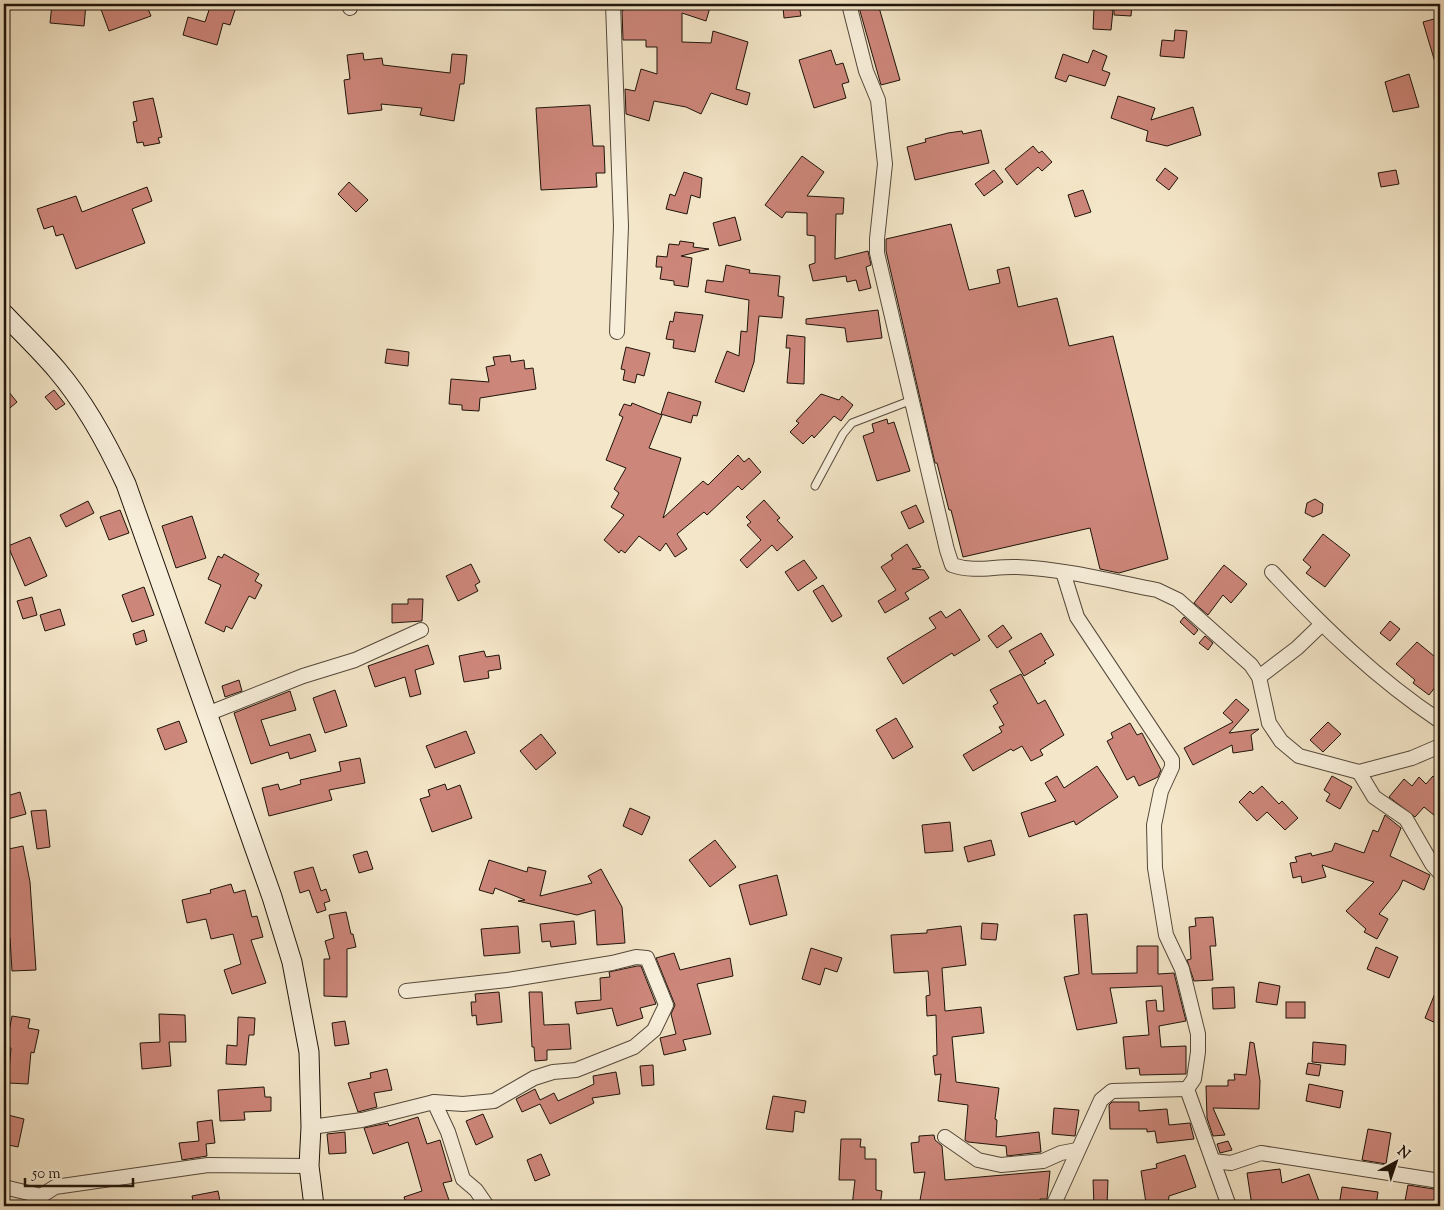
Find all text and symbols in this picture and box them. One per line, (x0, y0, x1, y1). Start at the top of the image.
north arrow (1372, 1138, 1422, 1188)
text: N (1392, 1142, 1414, 1165)
scale bar (25, 1155, 132, 1187)
text: 50 m (31, 1164, 61, 1185)

